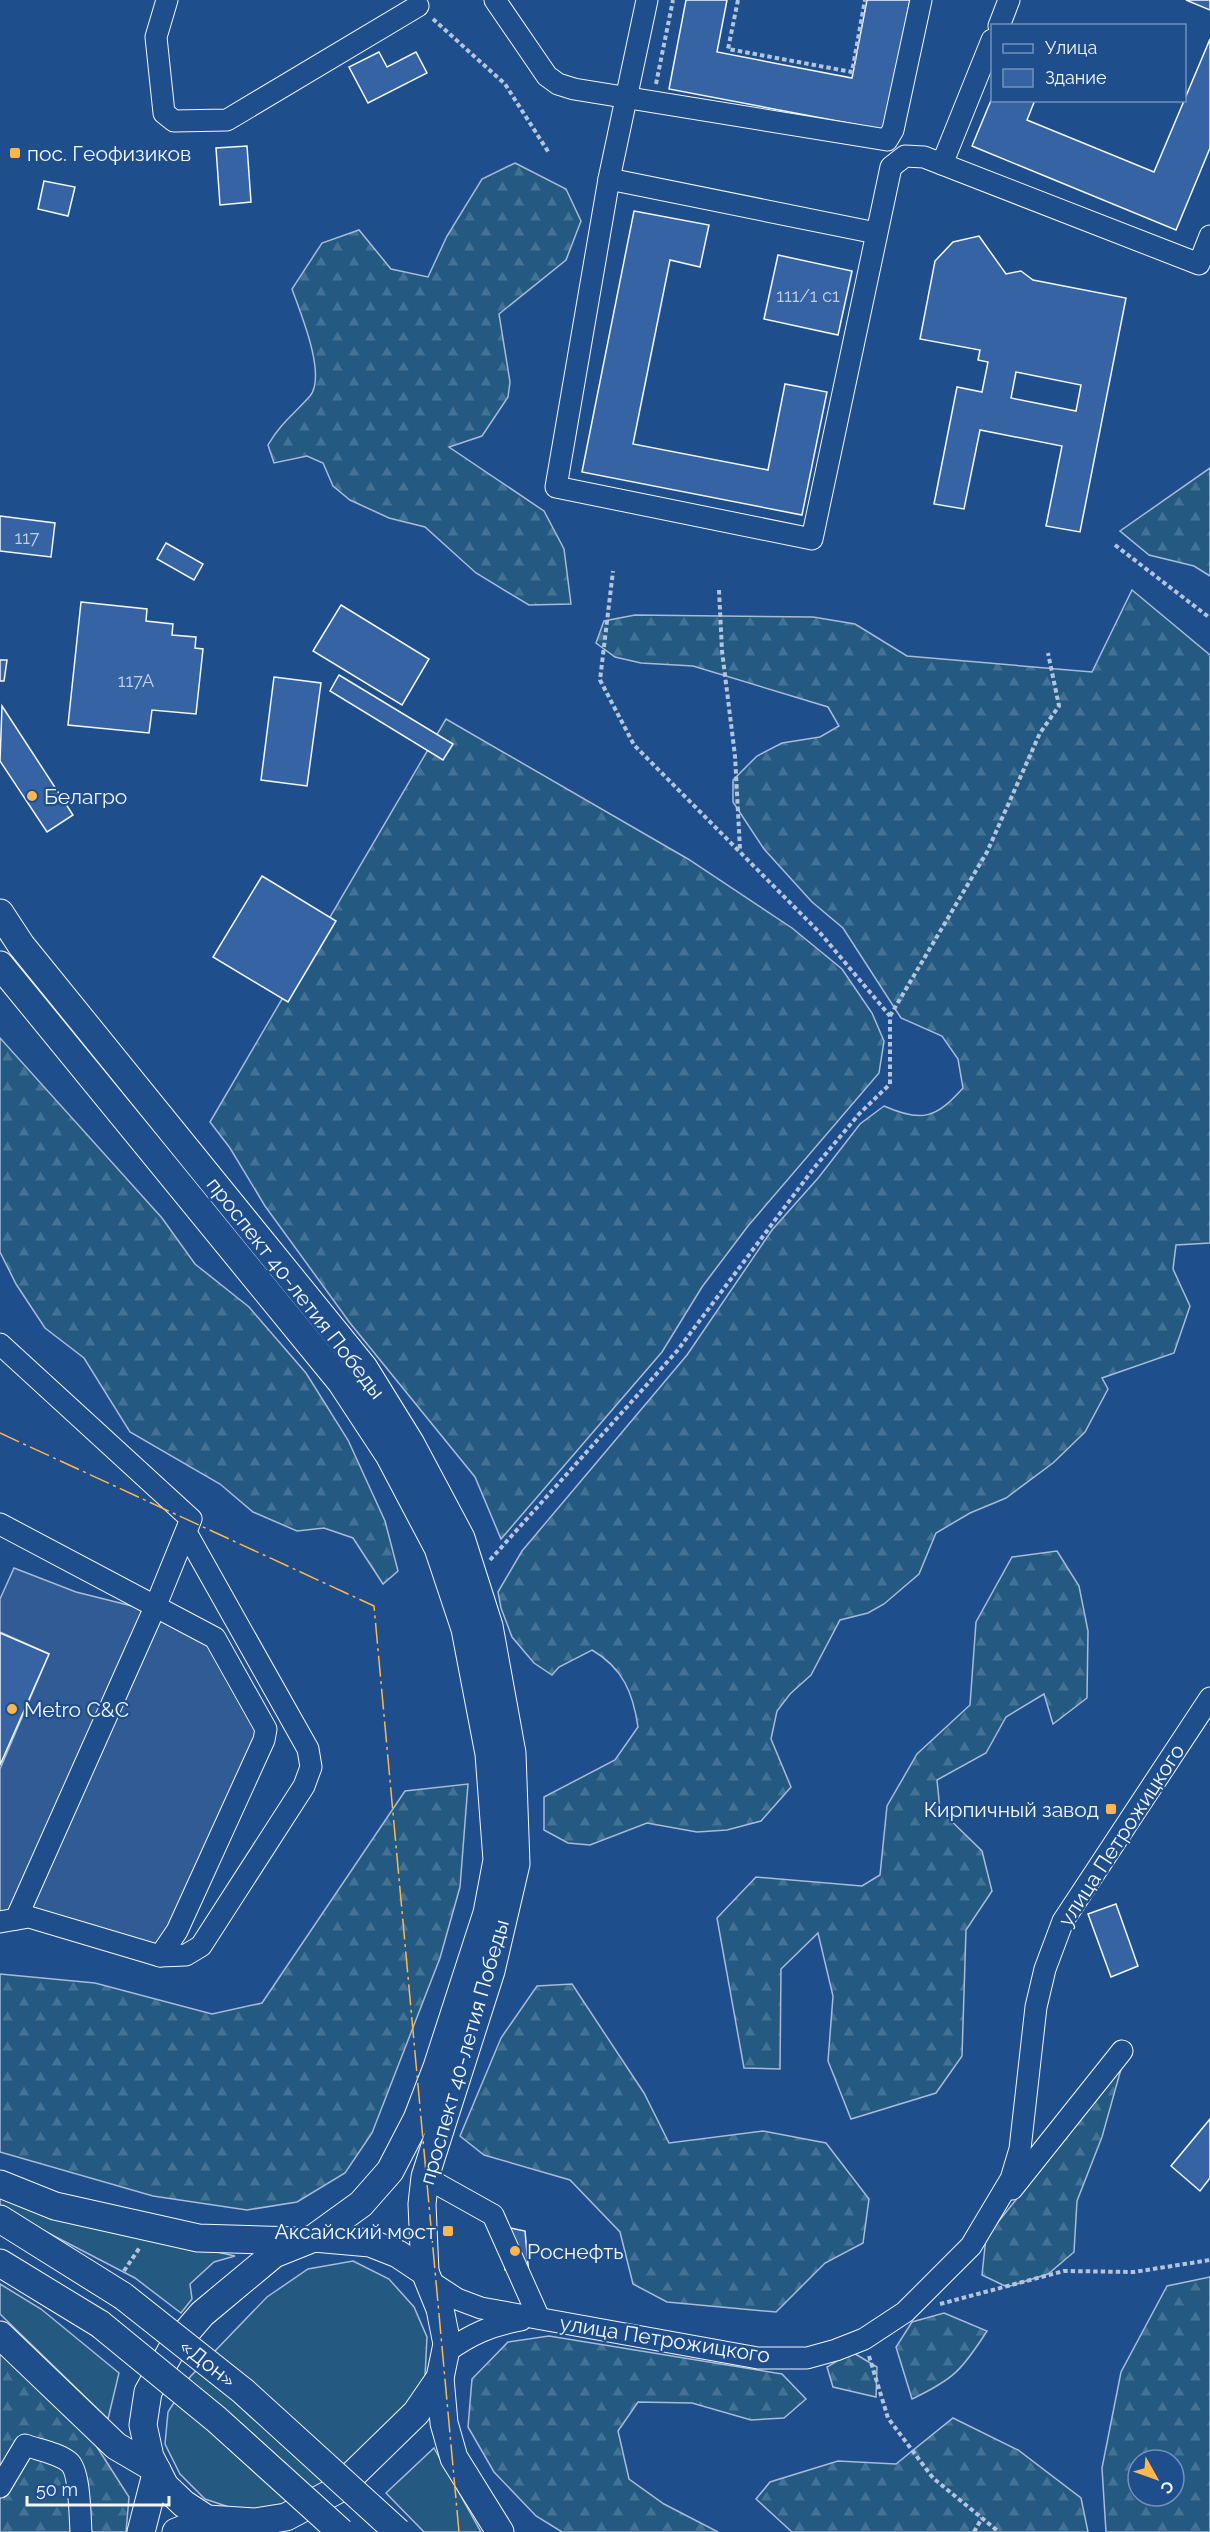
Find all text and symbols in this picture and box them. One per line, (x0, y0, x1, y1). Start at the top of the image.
legend (991, 24, 1186, 102)
text: Улица (1045, 37, 1097, 58)
text: Здание (1045, 67, 1107, 88)
place label: пос. Геофизиков (27, 141, 191, 166)
marker: пос. Геофизиков (8, 146, 22, 160)
house number: 111/1 с1 (776, 285, 840, 306)
house number: 117 (15, 527, 40, 548)
house number: 117А (118, 670, 154, 691)
place label: Белагро (44, 784, 127, 809)
marker: Белагро (25, 789, 39, 803)
street label: проспект 40-летия Победы (202, 1172, 390, 1404)
place label: Metro C&C (24, 1697, 129, 1722)
marker: Metro C&C (5, 1702, 19, 1716)
street label: улица Петрожицкого (1053, 1739, 1189, 1931)
place label: Кирпичный завод (924, 1797, 1099, 1822)
marker: Кирпичный завод (1104, 1802, 1118, 1816)
street label: проспект 40-летия Победы (414, 1917, 514, 2187)
place label: Аксайский мост (274, 2219, 436, 2244)
marker: Аксайский мост (441, 2224, 455, 2238)
place label: Роснефть (527, 2239, 624, 2264)
marker: Роснефть (508, 2244, 522, 2258)
street label: улица Петрожицкого (558, 2310, 772, 2368)
street label: «Дон» (175, 2333, 241, 2393)
north arrow (1126, 2448, 1186, 2508)
scale bar (27, 2469, 170, 2507)
text: С (1156, 2477, 1178, 2498)
text: 50 m (36, 2479, 78, 2500)

